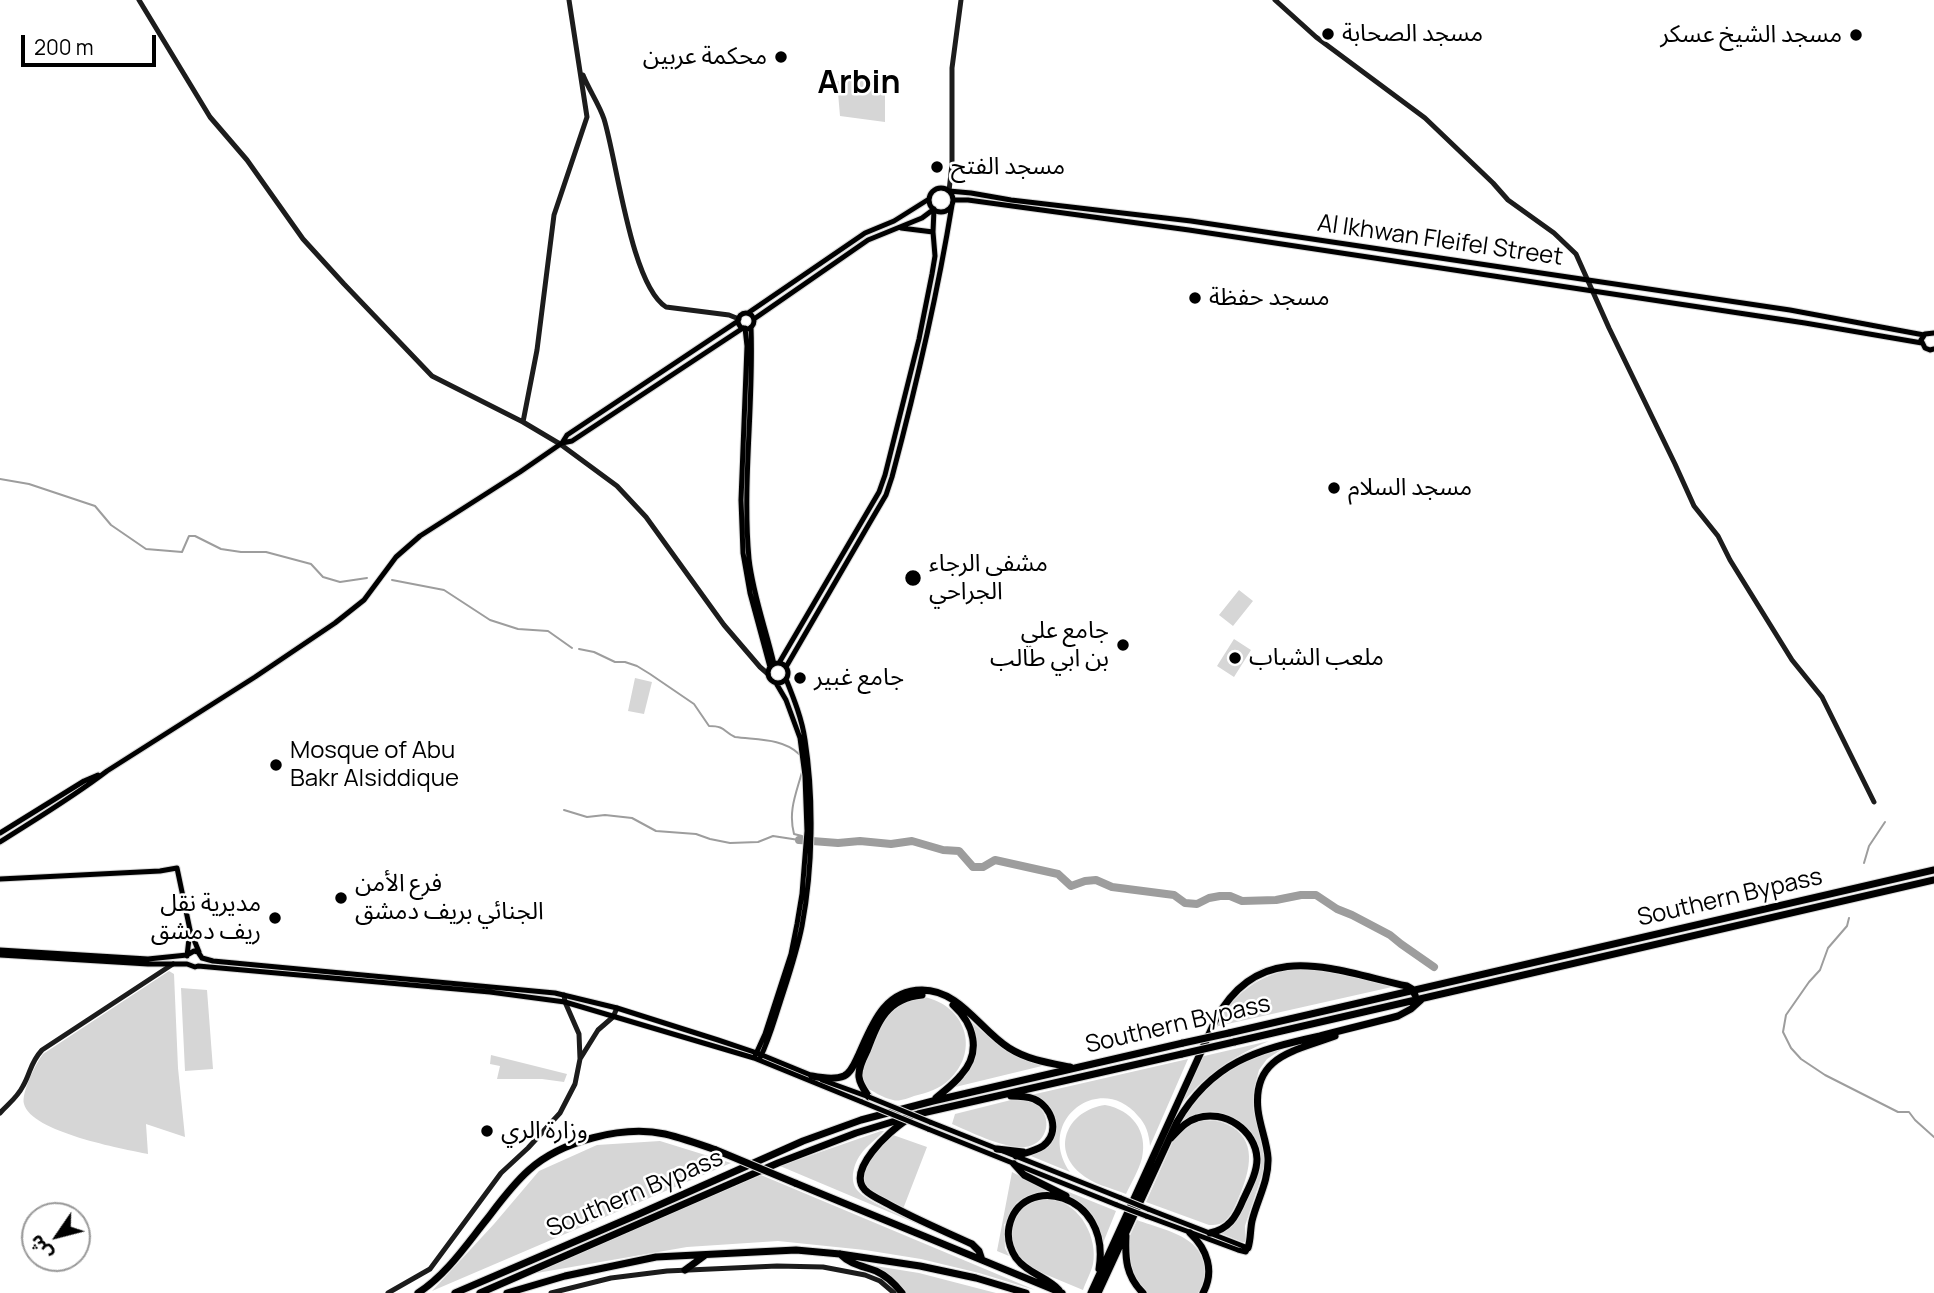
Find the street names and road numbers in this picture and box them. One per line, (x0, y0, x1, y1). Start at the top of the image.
street label: Al Ikhwan Fleifel Street (1315, 210, 1565, 272)
street label: Southern Bypass (1635, 863, 1825, 933)
street label: Southern Bypass (1083, 990, 1273, 1060)
street label: Southern Bypass (542, 1144, 728, 1244)

